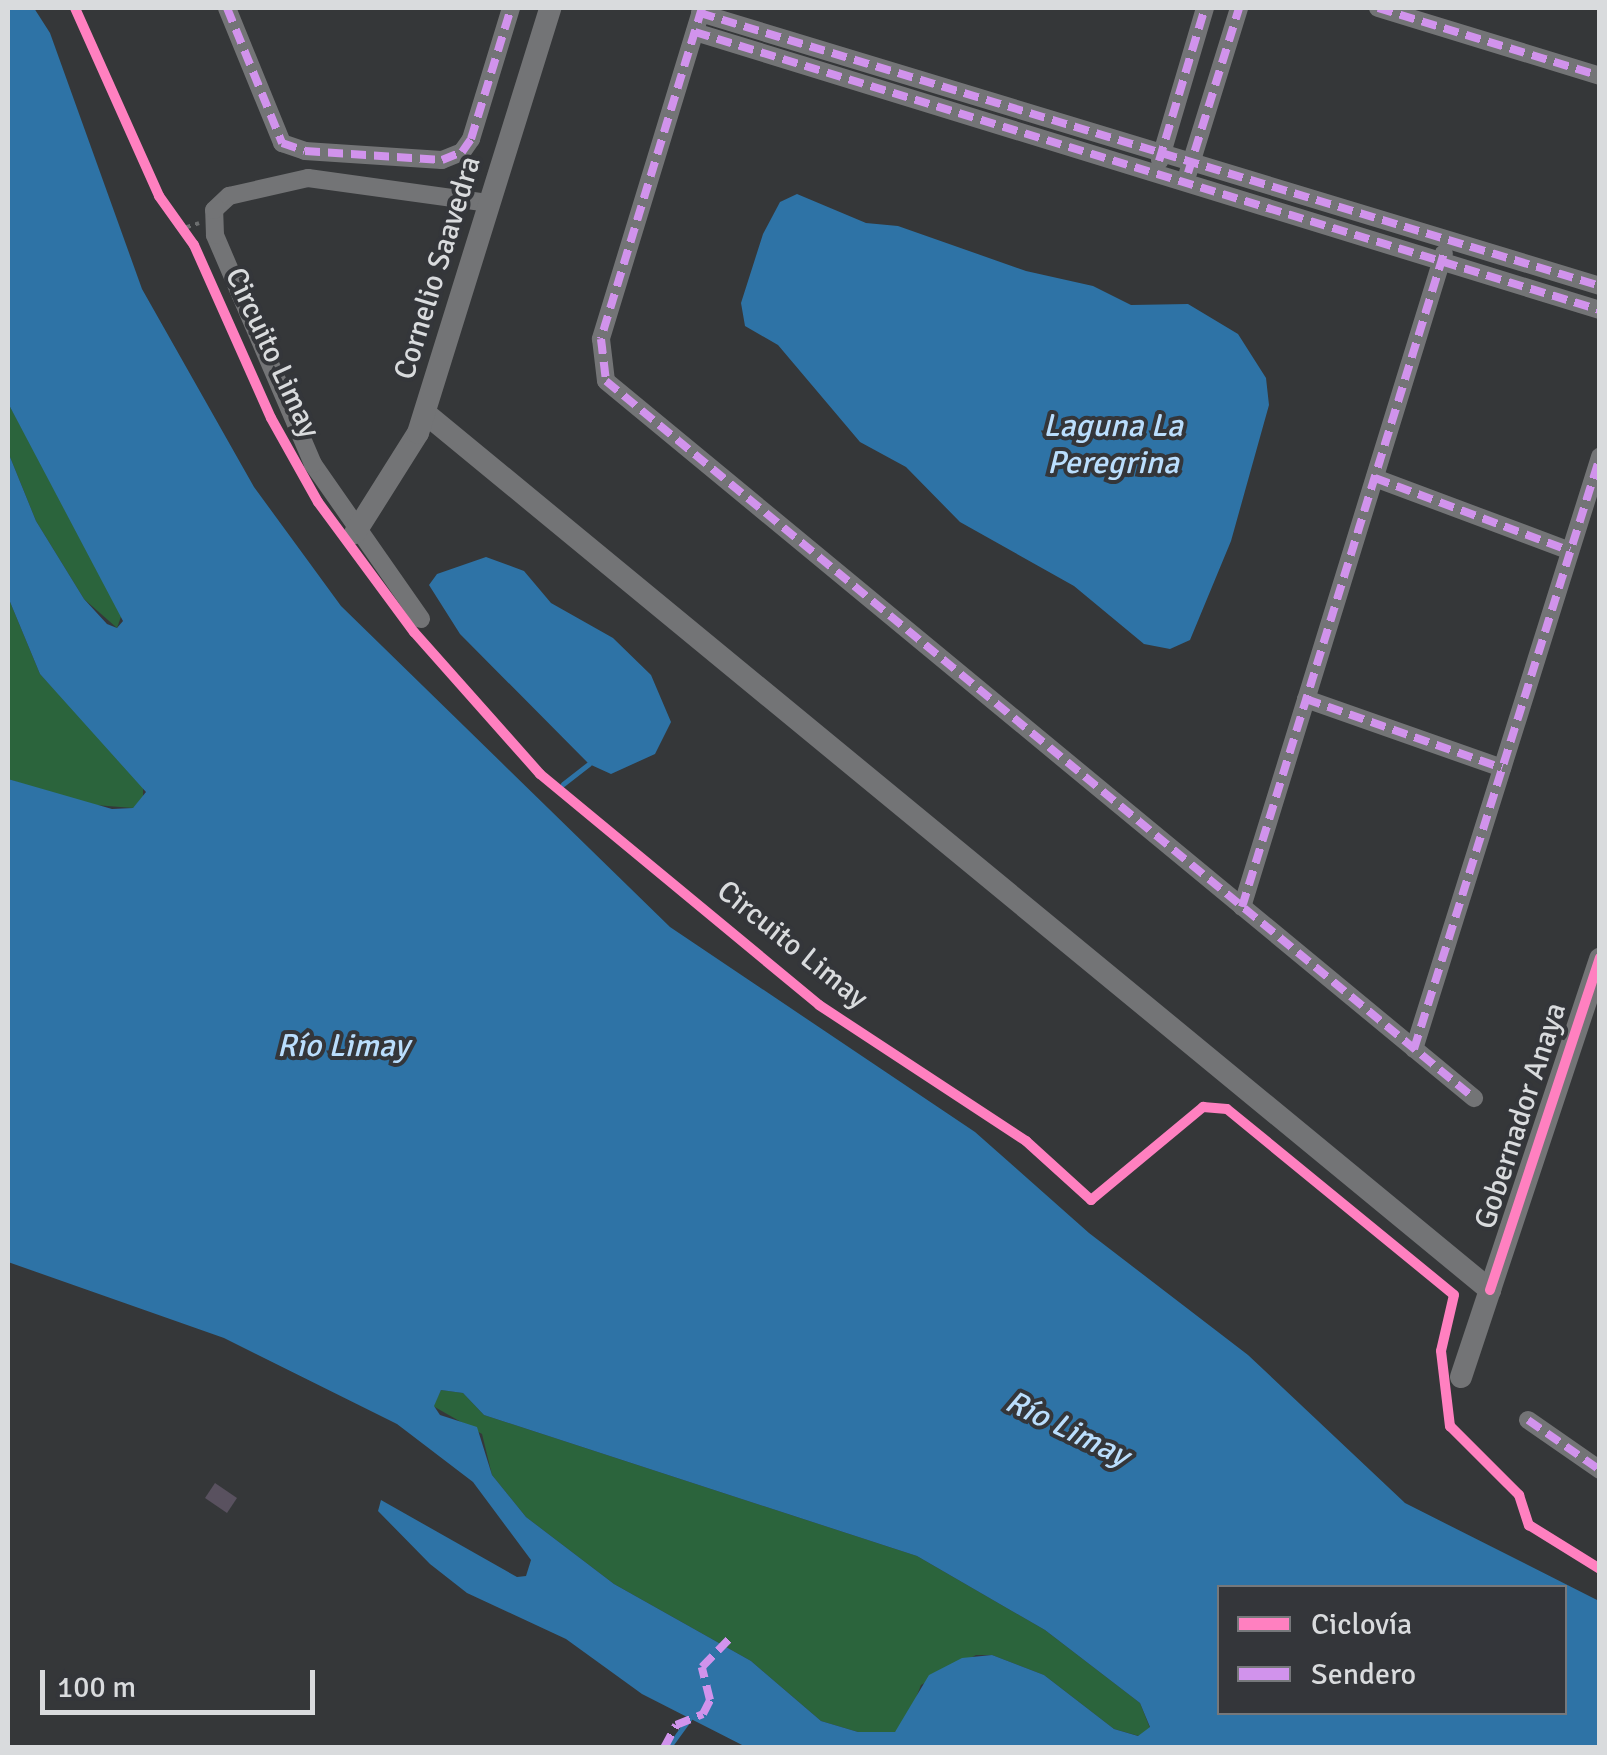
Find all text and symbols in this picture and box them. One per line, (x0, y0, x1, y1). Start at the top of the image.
street label: Cornelio Saavedra (387, 152, 489, 384)
street label: Circuito Limay (217, 262, 327, 444)
water label: Laguna La Peregrina (1043, 408, 1183, 483)
street label: Circuito Limay (709, 873, 875, 1017)
street label: Gobernador Anaya (1467, 998, 1575, 1234)
water label: Río Limay (277, 1027, 409, 1065)
water label: Río Limay (999, 1383, 1135, 1475)
legend (1217, 1585, 1567, 1715)
text: Ciclovía (1311, 1606, 1412, 1643)
scale bar (45, 1650, 320, 1712)
text: Sendero (1311, 1656, 1416, 1693)
text: 100 m (57, 1669, 136, 1706)

